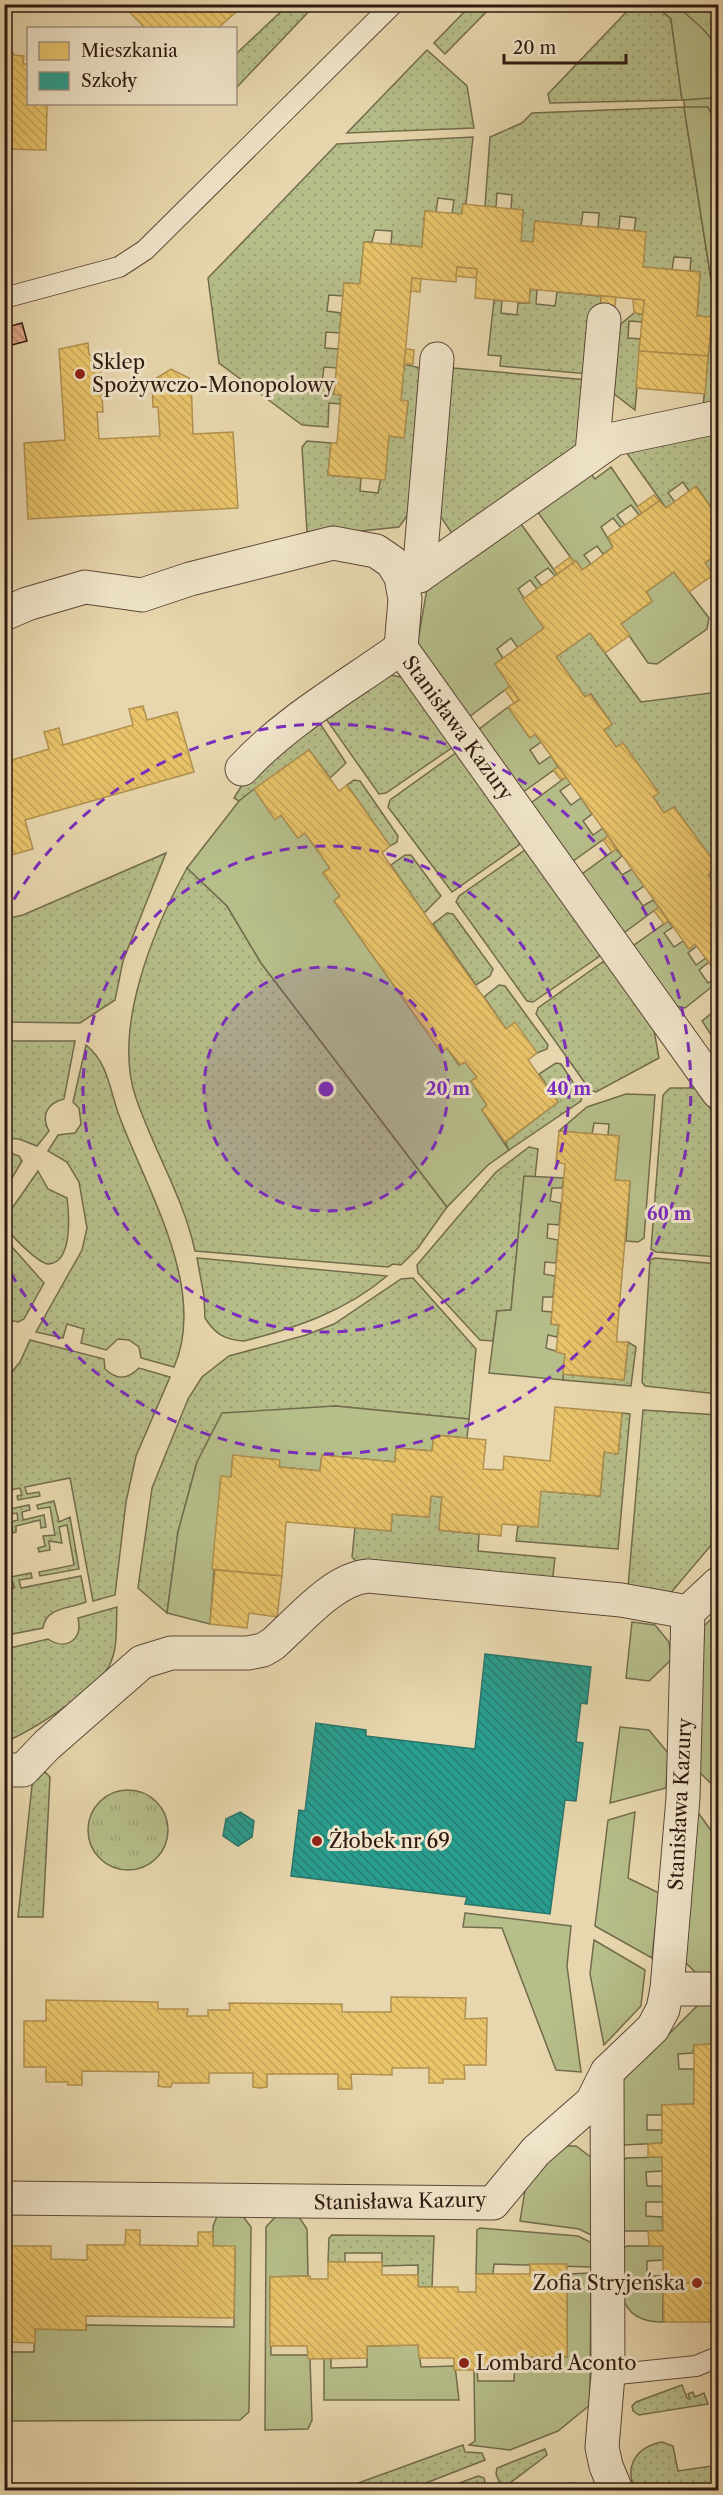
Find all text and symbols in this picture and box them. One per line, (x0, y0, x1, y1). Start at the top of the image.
legend (27, 27, 237, 105)
scale bar (504, 27, 626, 65)
text: 20 m (513, 37, 557, 59)
text: Mieszkania (81, 40, 178, 62)
text: Szkoły (81, 70, 138, 92)
place label: Sklep Spożywczo-Monopolowy (92, 350, 336, 397)
marker: Sklep Spożywczo-Monopolowy (73, 367, 87, 381)
street label: Stanisława Kazury (397, 651, 519, 806)
text: 20 m (426, 1078, 470, 1100)
text: 40 m (547, 1078, 591, 1100)
centre of rings (316, 1079, 336, 1099)
text: 60 m (647, 1203, 691, 1225)
street label: Stanisława Kazury (663, 1716, 697, 1891)
place label: Żłobek nr 69 (329, 1828, 450, 1853)
marker: Żłobek nr 69 (310, 1834, 324, 1848)
street label: Stanisława Kazury (313, 2187, 488, 2215)
place label: Zofia Stryjeńska (533, 2271, 685, 2295)
marker: Zofia Stryjeńska (690, 2276, 704, 2290)
place label: Lombard Aconto (476, 2351, 637, 2375)
marker: Lombard Aconto (457, 2356, 471, 2370)

